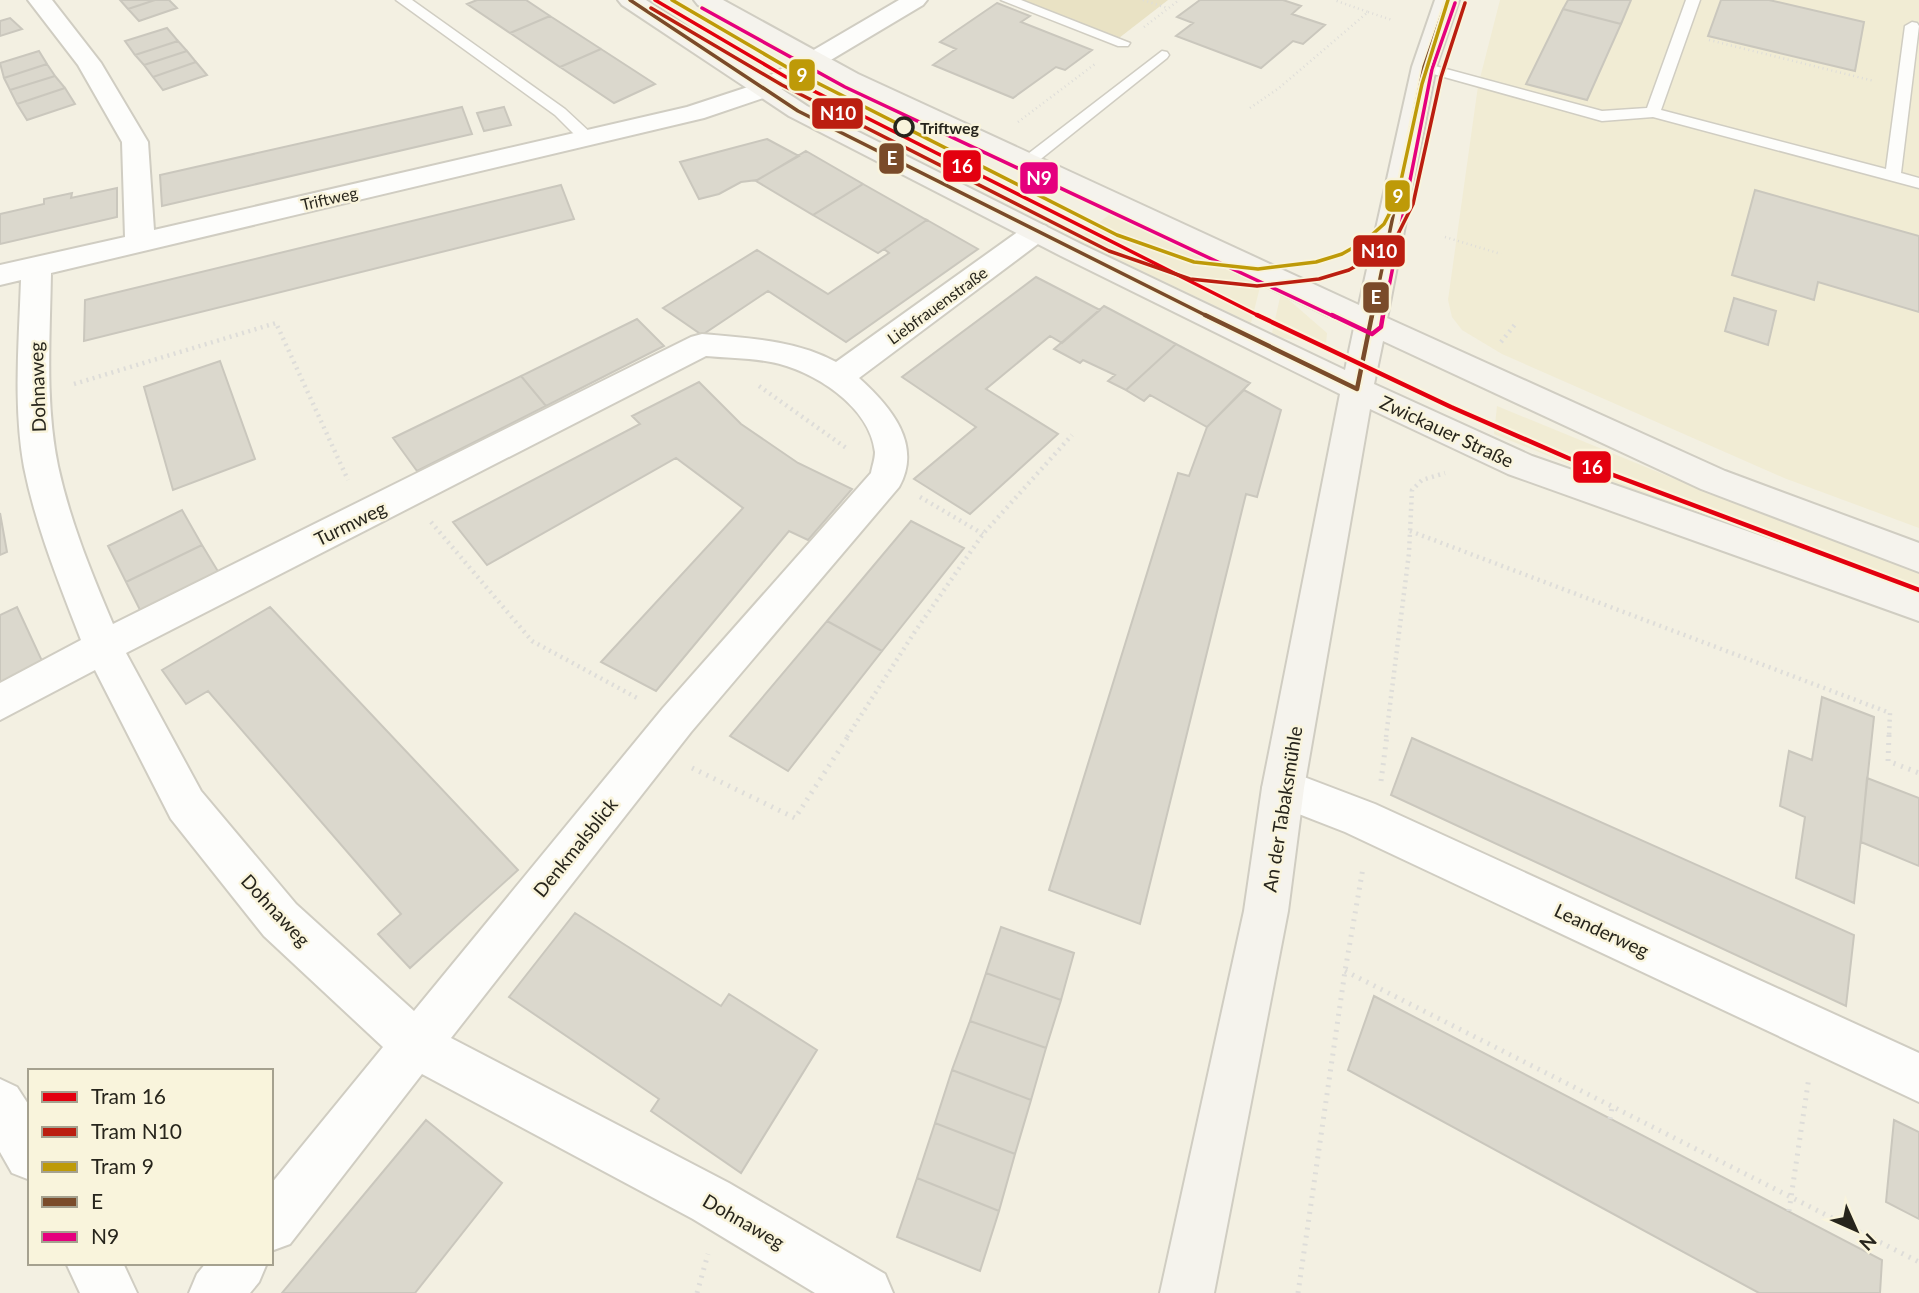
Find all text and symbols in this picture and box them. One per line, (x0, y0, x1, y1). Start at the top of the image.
line badge: 9 (788, 58, 816, 92)
text: 9 (796, 63, 808, 86)
line badge: N10 (811, 97, 864, 130)
text: N10 (820, 101, 856, 124)
marker: Triftweg (894, 117, 914, 137)
place label: Triftweg (920, 118, 980, 137)
line badge: E (878, 142, 905, 175)
text: E (887, 146, 898, 169)
line badge: 16 (942, 149, 982, 183)
text: 16 (951, 154, 973, 177)
line badge: N9 (1019, 161, 1059, 195)
text: N9 (1026, 166, 1052, 189)
line badge: 9 (1384, 179, 1411, 213)
street label: Triftweg (299, 182, 359, 214)
text: 9 (1392, 184, 1404, 207)
line badge: N10 (1352, 234, 1406, 268)
text: N10 (1361, 239, 1397, 262)
street label: Liebfrauenstraße (883, 262, 991, 348)
line badge: E (1362, 281, 1390, 314)
text: E (1371, 285, 1382, 308)
street label: Dohnaweg (24, 341, 50, 433)
street label: Zwickauer Straße (1377, 390, 1517, 472)
line badge: 16 (1572, 450, 1612, 484)
text: 16 (1581, 455, 1603, 478)
street label: Turmweg (310, 496, 390, 550)
street label: An der Tabaksmühle (1258, 724, 1306, 894)
street label: Denkmalsblick (528, 793, 622, 901)
street label: Dohnaweg (237, 869, 315, 951)
street label: Leanderweg (1551, 898, 1653, 962)
legend (28, 1069, 273, 1265)
text: Tram 16 (91, 1083, 166, 1108)
text: Tram N10 (91, 1118, 182, 1143)
text: Tram 9 (91, 1153, 154, 1178)
text: E (91, 1188, 103, 1213)
street label: Dohnaweg (699, 1188, 789, 1254)
north arrow (1821, 1195, 1891, 1265)
text: N9 (91, 1223, 119, 1248)
text: N (1855, 1229, 1882, 1256)

